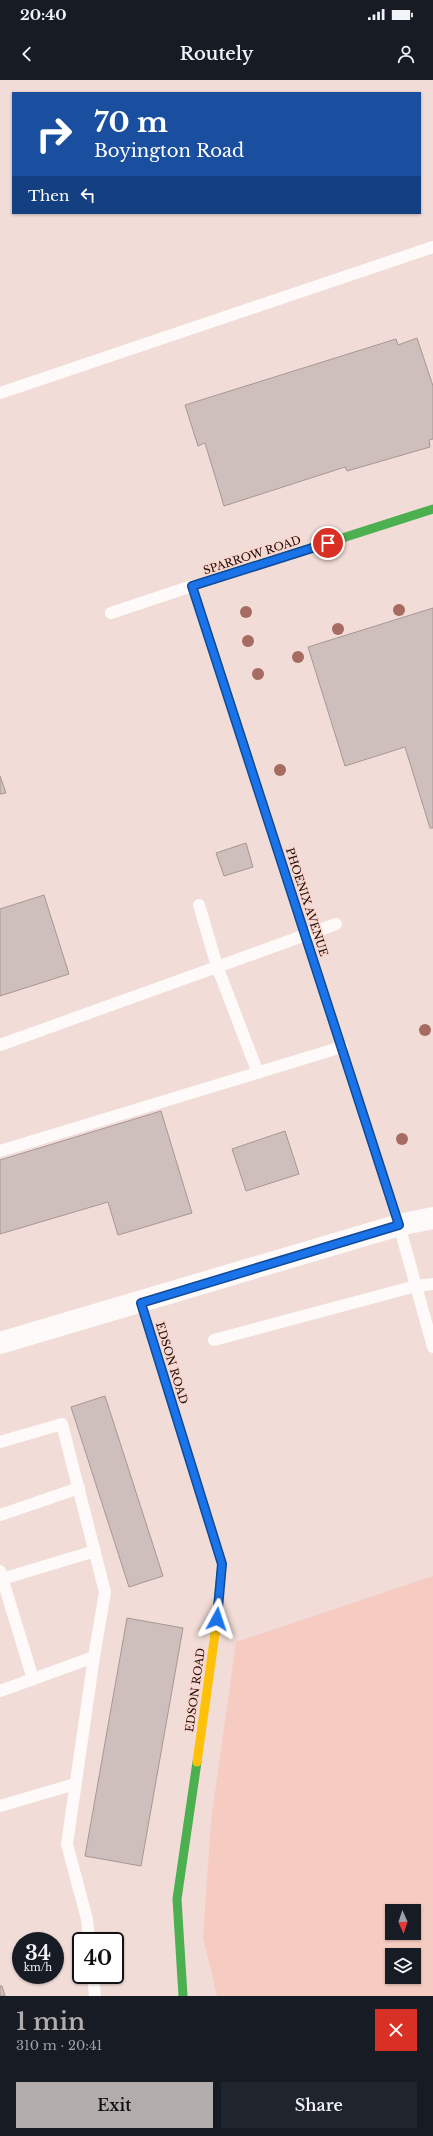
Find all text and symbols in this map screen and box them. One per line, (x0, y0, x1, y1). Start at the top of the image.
text: 20:40 (20, 5, 67, 24)
icon: back (16, 43, 38, 65)
text: Routely (180, 43, 253, 65)
icon: person (395, 43, 417, 65)
text: 70 m (94, 105, 168, 140)
icon: right (28, 108, 80, 160)
text: Boyington Road (94, 140, 244, 162)
icon: left (77, 184, 99, 206)
text: Then (28, 186, 69, 205)
pin (311, 526, 345, 560)
street label: SPARROW ROAD (201, 532, 303, 577)
icon: arrive (317, 532, 339, 554)
street label: PHOENIX AVENUE (283, 846, 331, 958)
street label: EDSON ROAD (153, 1320, 191, 1406)
position arrow (196, 1598, 238, 1640)
street label: EDSON ROAD (182, 1647, 208, 1733)
north arrow (385, 1904, 421, 1940)
map controls (385, 1904, 421, 1984)
speed limit sign: 40 (72, 1932, 124, 1984)
text: 34 (25, 1941, 51, 1965)
button: layers (385, 1948, 421, 1984)
text: km/h (24, 1961, 52, 1974)
text: 1 min (16, 2007, 85, 2036)
button: close (375, 2009, 417, 2051)
text: 310 m · 20:41 (16, 2037, 102, 2054)
button: Exit (16, 2082, 213, 2128)
button: Share (221, 2082, 417, 2128)

